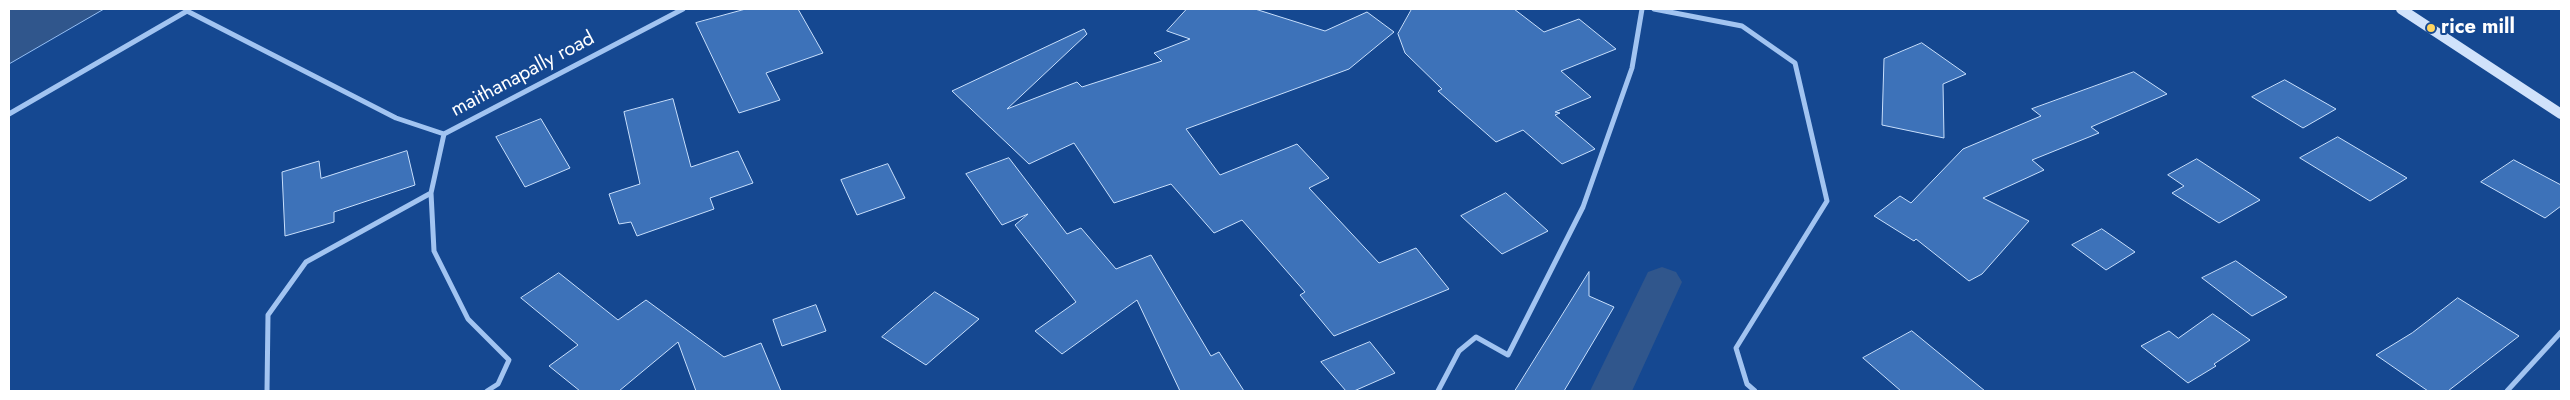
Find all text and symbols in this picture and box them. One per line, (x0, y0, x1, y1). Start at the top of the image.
place label: rice mill (2441, 16, 2515, 40)
marker: rice mill (2425, 22, 2437, 34)
street label: maithanapally road (447, 27, 599, 123)

